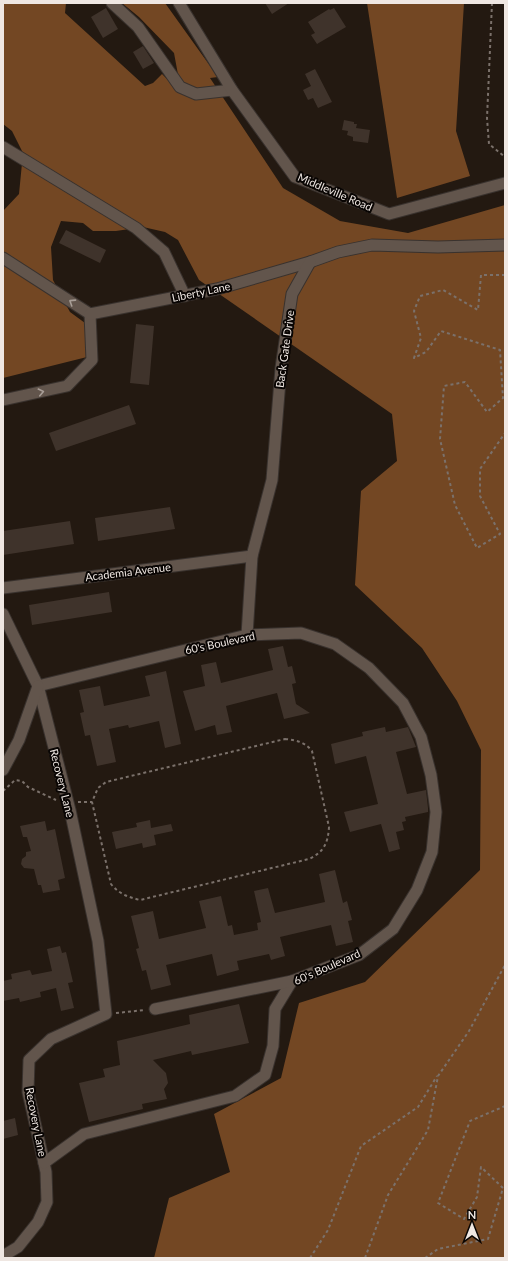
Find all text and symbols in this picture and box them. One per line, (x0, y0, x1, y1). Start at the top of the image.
street label: Middleville Road (296, 170, 375, 213)
street label: Liberty Lane (170, 279, 232, 304)
one-way arrow (69, 300, 76, 307)
street label: Back Gate Drive (273, 309, 296, 389)
one-way arrow (37, 388, 44, 397)
street label: Academia Avenue (84, 560, 172, 583)
street label: 60's Boulevard (184, 629, 256, 656)
street label: Recovery Lane (48, 747, 77, 819)
street label: 60's Boulevard (292, 946, 362, 987)
street label: Recovery Lane (23, 1086, 50, 1158)
north arrow (452, 1205, 492, 1245)
text: N (468, 1208, 476, 1221)

